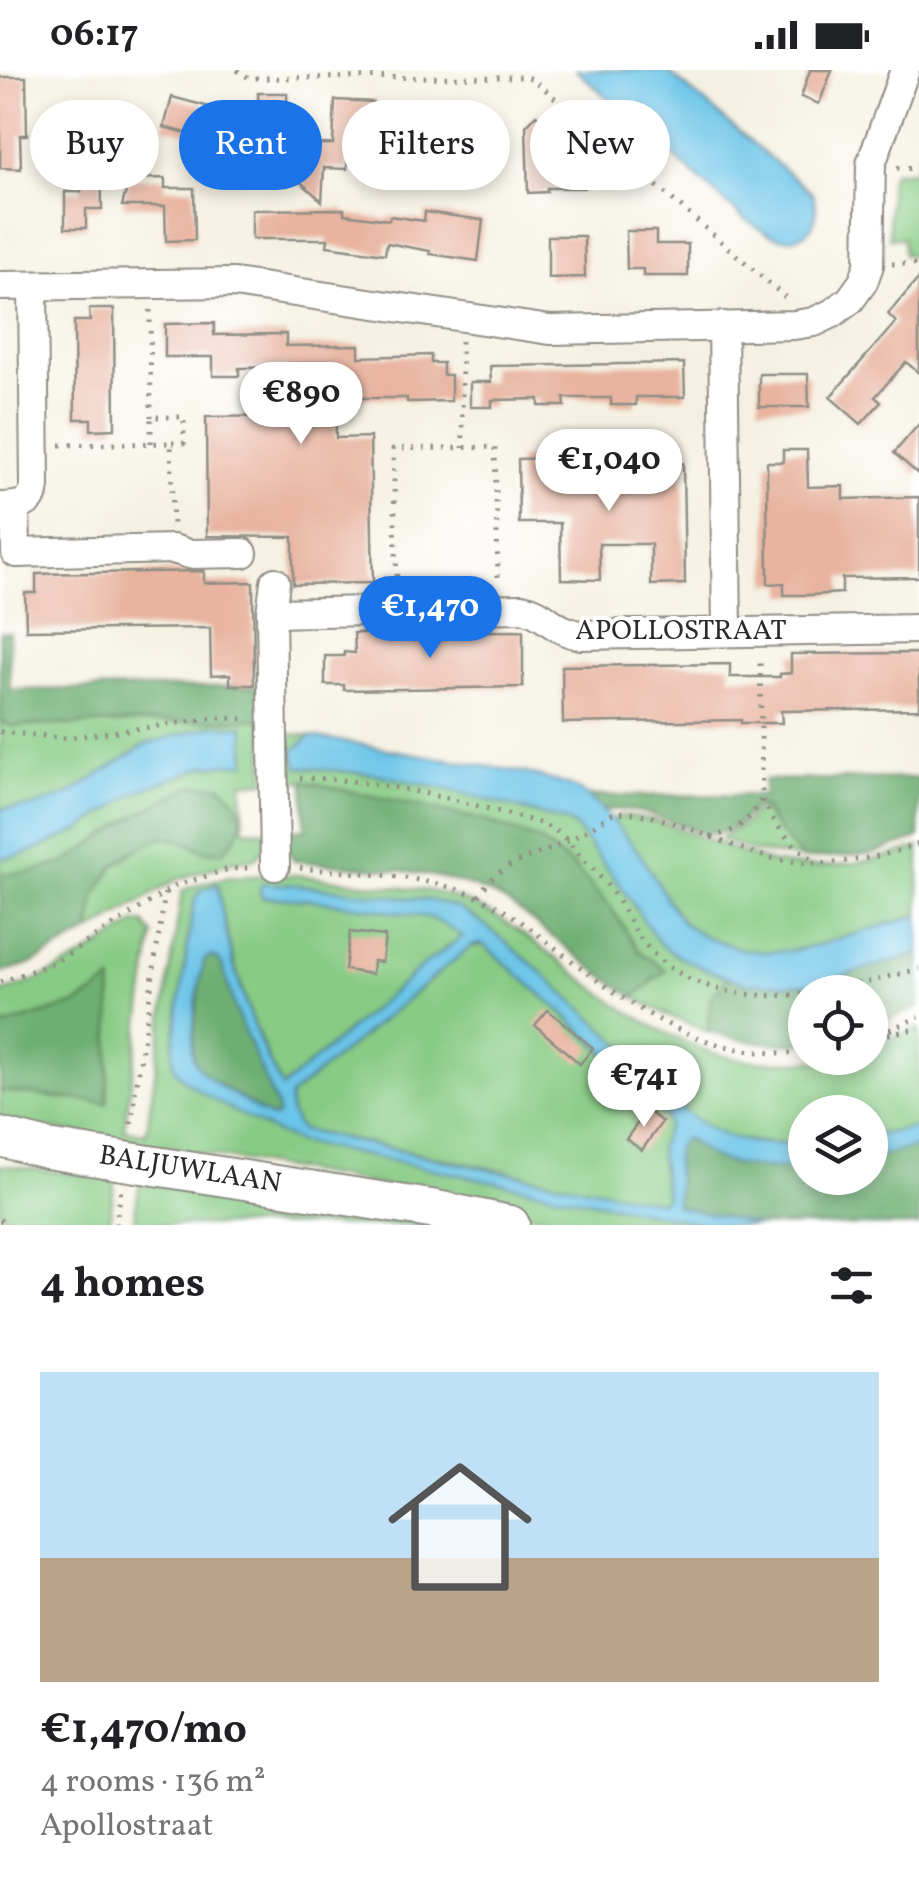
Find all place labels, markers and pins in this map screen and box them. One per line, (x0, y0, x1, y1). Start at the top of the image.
pin: €890 (242, 362, 360, 447)
pin: €1,040 (528, 429, 690, 514)
pin: €1,470 (349, 576, 511, 661)
pin: €741 (585, 1045, 703, 1130)

